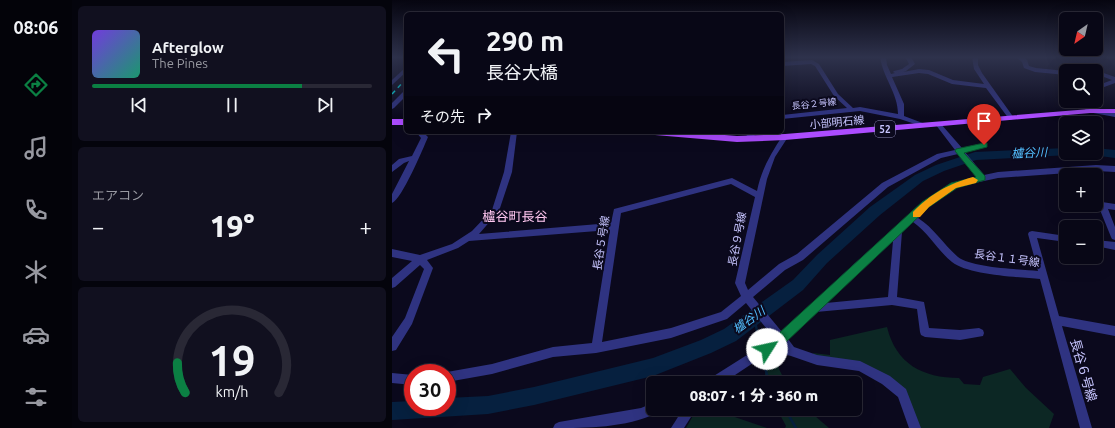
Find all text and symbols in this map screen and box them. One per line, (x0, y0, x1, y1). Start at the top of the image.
north arrow (1059, 12, 1103, 56)
map controls (1059, 12, 1103, 264)
text: 08:06 (13, 17, 59, 37)
text: 290 m (486, 25, 564, 56)
icon: left (420, 28, 472, 80)
text: Afterglow (152, 39, 224, 56)
text: The Pines (152, 56, 208, 70)
text: 長谷大橋 (486, 62, 558, 82)
button: search (1059, 64, 1103, 108)
icon: directions (22, 71, 50, 99)
icon: previous (128, 94, 150, 116)
icon: pause (221, 94, 243, 116)
icon: next (314, 94, 336, 116)
street label: 長谷２号線 (791, 97, 838, 111)
icon: right (473, 104, 495, 126)
pin (967, 104, 1001, 145)
text: その先 (420, 108, 465, 125)
icon: arrive (973, 110, 995, 132)
street label: 小部明石線 (809, 114, 865, 130)
button: layers (1059, 116, 1103, 160)
road number: 52 (875, 121, 895, 137)
icon: music (22, 134, 50, 162)
water label: 櫨谷川 (1011, 145, 1049, 160)
button: + (1059, 168, 1103, 212)
text: エアコン (92, 188, 144, 202)
icon: phone (22, 196, 50, 224)
text: 19° (210, 209, 254, 243)
district label: 櫨谷町長谷 (482, 209, 548, 223)
street label: 長谷９号線 (726, 211, 748, 267)
text: − (92, 214, 104, 239)
text: + (360, 214, 372, 239)
street label: 長谷５号線 (591, 215, 611, 271)
button: − (1059, 220, 1103, 264)
street label: 長谷１１号線 (973, 247, 1041, 269)
icon: climate (22, 258, 50, 286)
water label: 櫨谷川 (730, 303, 769, 335)
icon: car (22, 321, 50, 349)
position arrow (746, 328, 788, 370)
text: 19 (209, 336, 255, 383)
street label: 長谷６号線 (1068, 337, 1100, 403)
speed limit sign: 30 (404, 364, 456, 416)
icon: filters (22, 383, 50, 411)
text: km/h (216, 383, 248, 399)
text: 08:07 · 1 分 · 360 m (690, 387, 818, 404)

